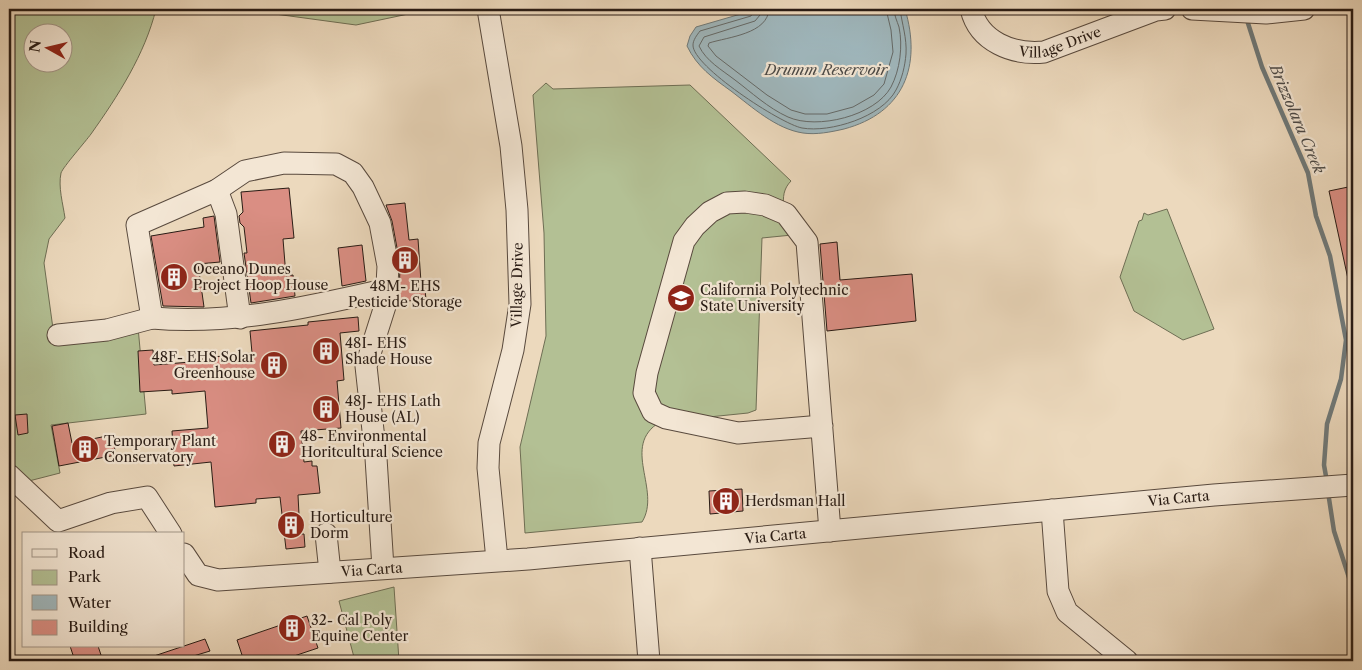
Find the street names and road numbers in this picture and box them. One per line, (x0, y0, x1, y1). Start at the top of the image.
street label: Village Drive (1017, 22, 1104, 61)
street label: Village Drive (507, 242, 527, 329)
street label: Via Carta (1146, 486, 1211, 510)
street label: Via Carta (743, 524, 808, 548)
street label: Via Carta (339, 558, 404, 581)

